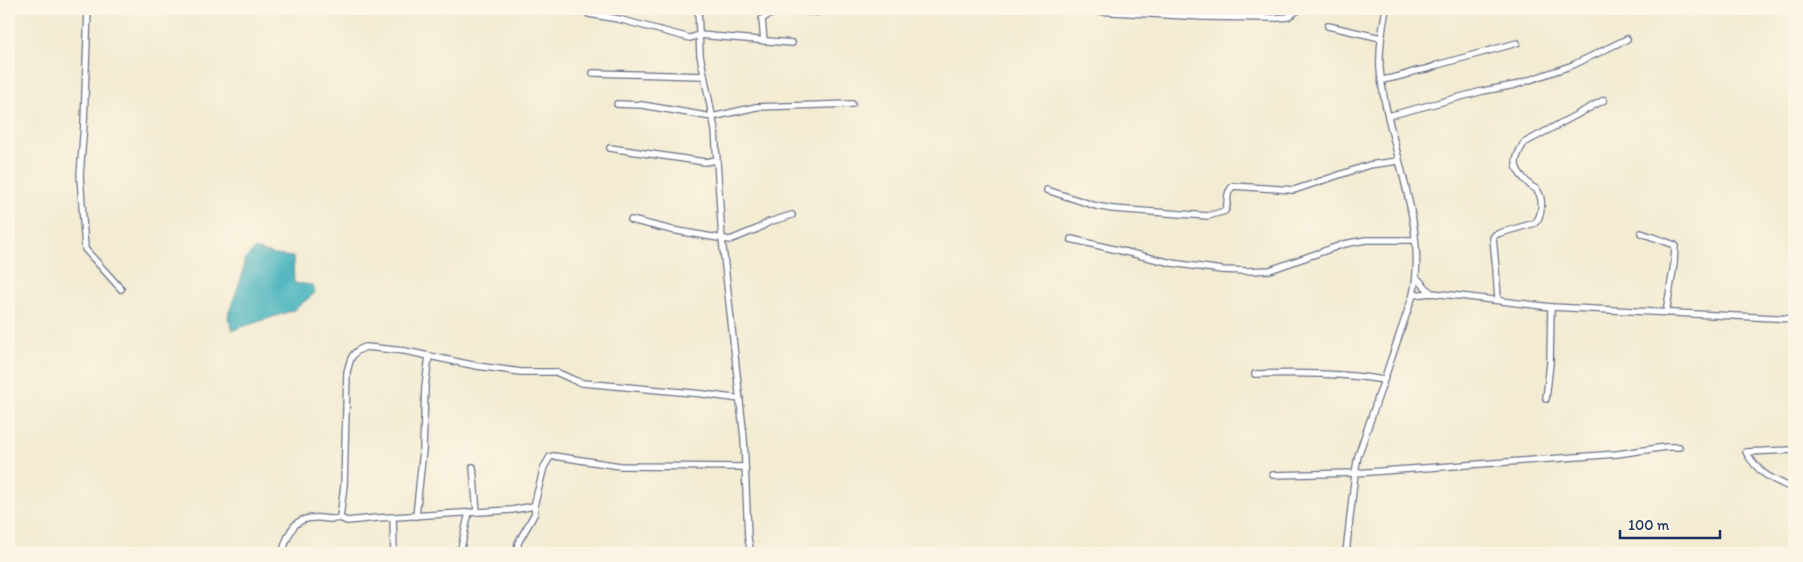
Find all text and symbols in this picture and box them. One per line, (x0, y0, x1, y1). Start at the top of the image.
scale bar (1620, 507, 1720, 539)
text: 100 m (1628, 516, 1670, 534)

